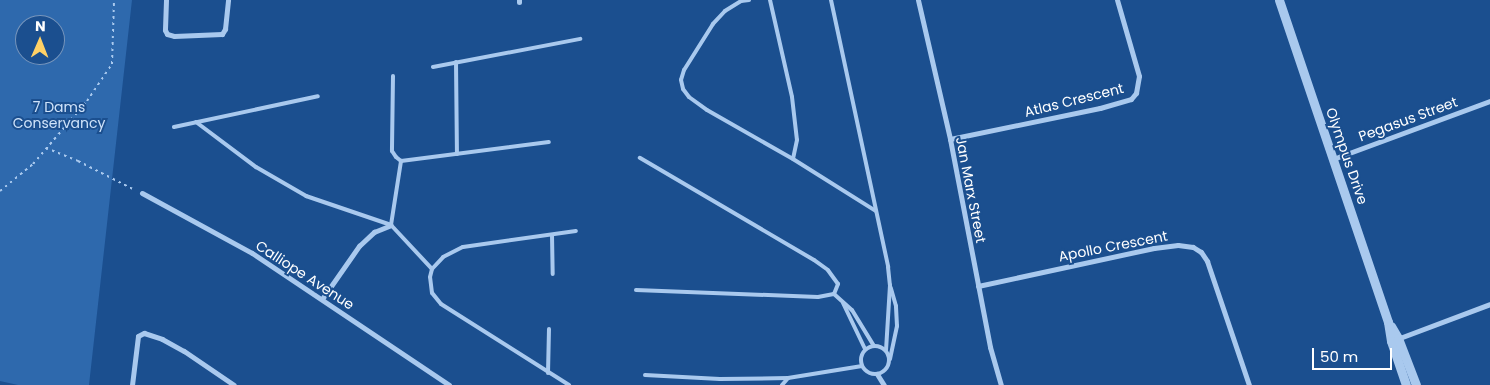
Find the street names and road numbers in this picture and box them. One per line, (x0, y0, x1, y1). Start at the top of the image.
street label: Atlas Crescent (1023, 80, 1125, 120)
street label: Pegasus Street (1356, 93, 1460, 145)
street label: Olympus Drive (1323, 105, 1371, 207)
street label: Jan Marx Street (952, 136, 990, 244)
street label: Apollo Crescent (1057, 227, 1169, 265)
street label: Calliope Avenue (253, 237, 357, 313)

